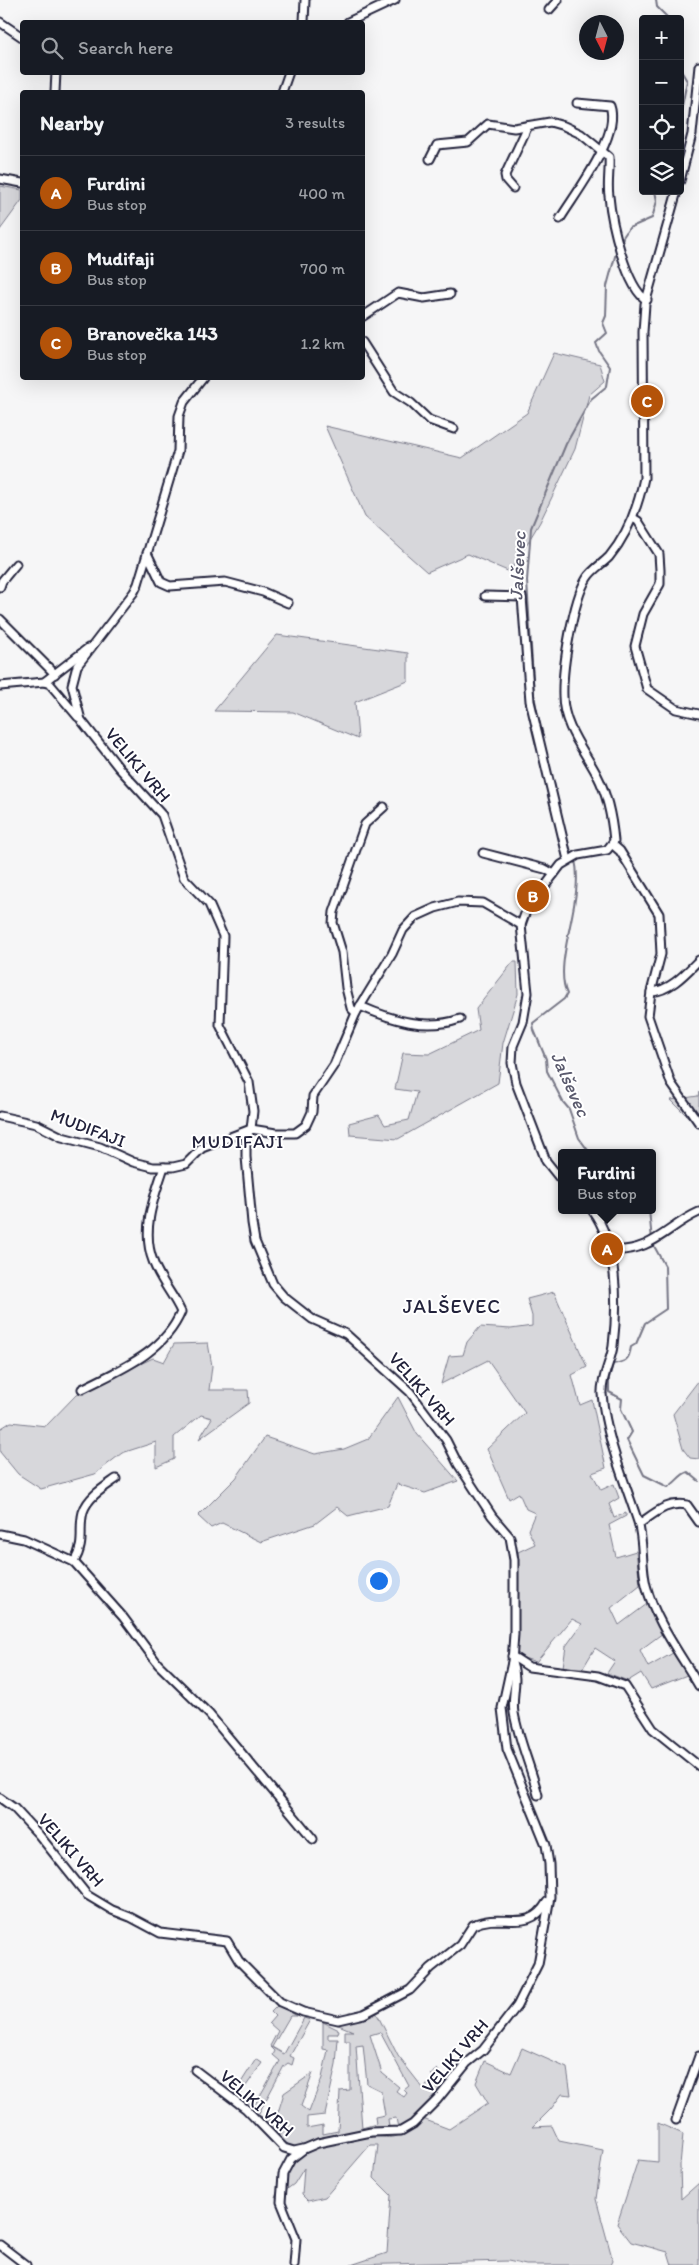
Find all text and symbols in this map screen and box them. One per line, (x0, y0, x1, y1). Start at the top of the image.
north arrow (579, 15, 624, 60)
map controls (639, 15, 684, 195)
button: + (639, 15, 684, 60)
search box (20, 20, 365, 75)
icon: search (38, 34, 66, 62)
text: Search here (78, 36, 173, 59)
button: − (639, 60, 684, 105)
button: locate (639, 105, 684, 150)
text: Nearby (40, 110, 104, 135)
text: 3 results (285, 113, 345, 132)
button: layers (639, 150, 684, 195)
text: Furdini (87, 172, 145, 195)
text: A (51, 184, 61, 203)
text: 400 m (299, 184, 345, 203)
text: Bus stop (87, 195, 147, 214)
text: Mudifaji (87, 247, 154, 270)
text: B (51, 259, 61, 278)
text: 700 m (300, 259, 345, 278)
text: Bus stop (87, 270, 147, 289)
text: Branovečka 143 (87, 322, 218, 345)
text: C (51, 334, 61, 353)
text: 1.2 km (300, 334, 345, 353)
text: Bus stop (87, 345, 147, 364)
pin: C (631, 382, 663, 420)
water label: Jalševec (504, 530, 531, 601)
street label: VELIKI VRH (100, 723, 176, 807)
pin: B (517, 877, 549, 915)
water label: Jalševec (546, 1048, 595, 1121)
street label: MUDIFAJI (47, 1104, 129, 1152)
district label: MUDIFAJI (192, 1130, 284, 1153)
popup (558, 1149, 656, 1214)
text: Furdini (577, 1161, 635, 1184)
text: Bus stop (577, 1184, 637, 1203)
pin: A (591, 1230, 623, 1268)
district label: JALŠEVEC (403, 1294, 501, 1318)
street label: VELIKI VRH (384, 1348, 460, 1430)
your location (366, 1568, 392, 1594)
street label: VELIKI VRH (33, 1809, 109, 1891)
street label: VELIKI VRH (417, 2015, 493, 2097)
street label: VELIKI VRH (216, 2065, 298, 2141)

